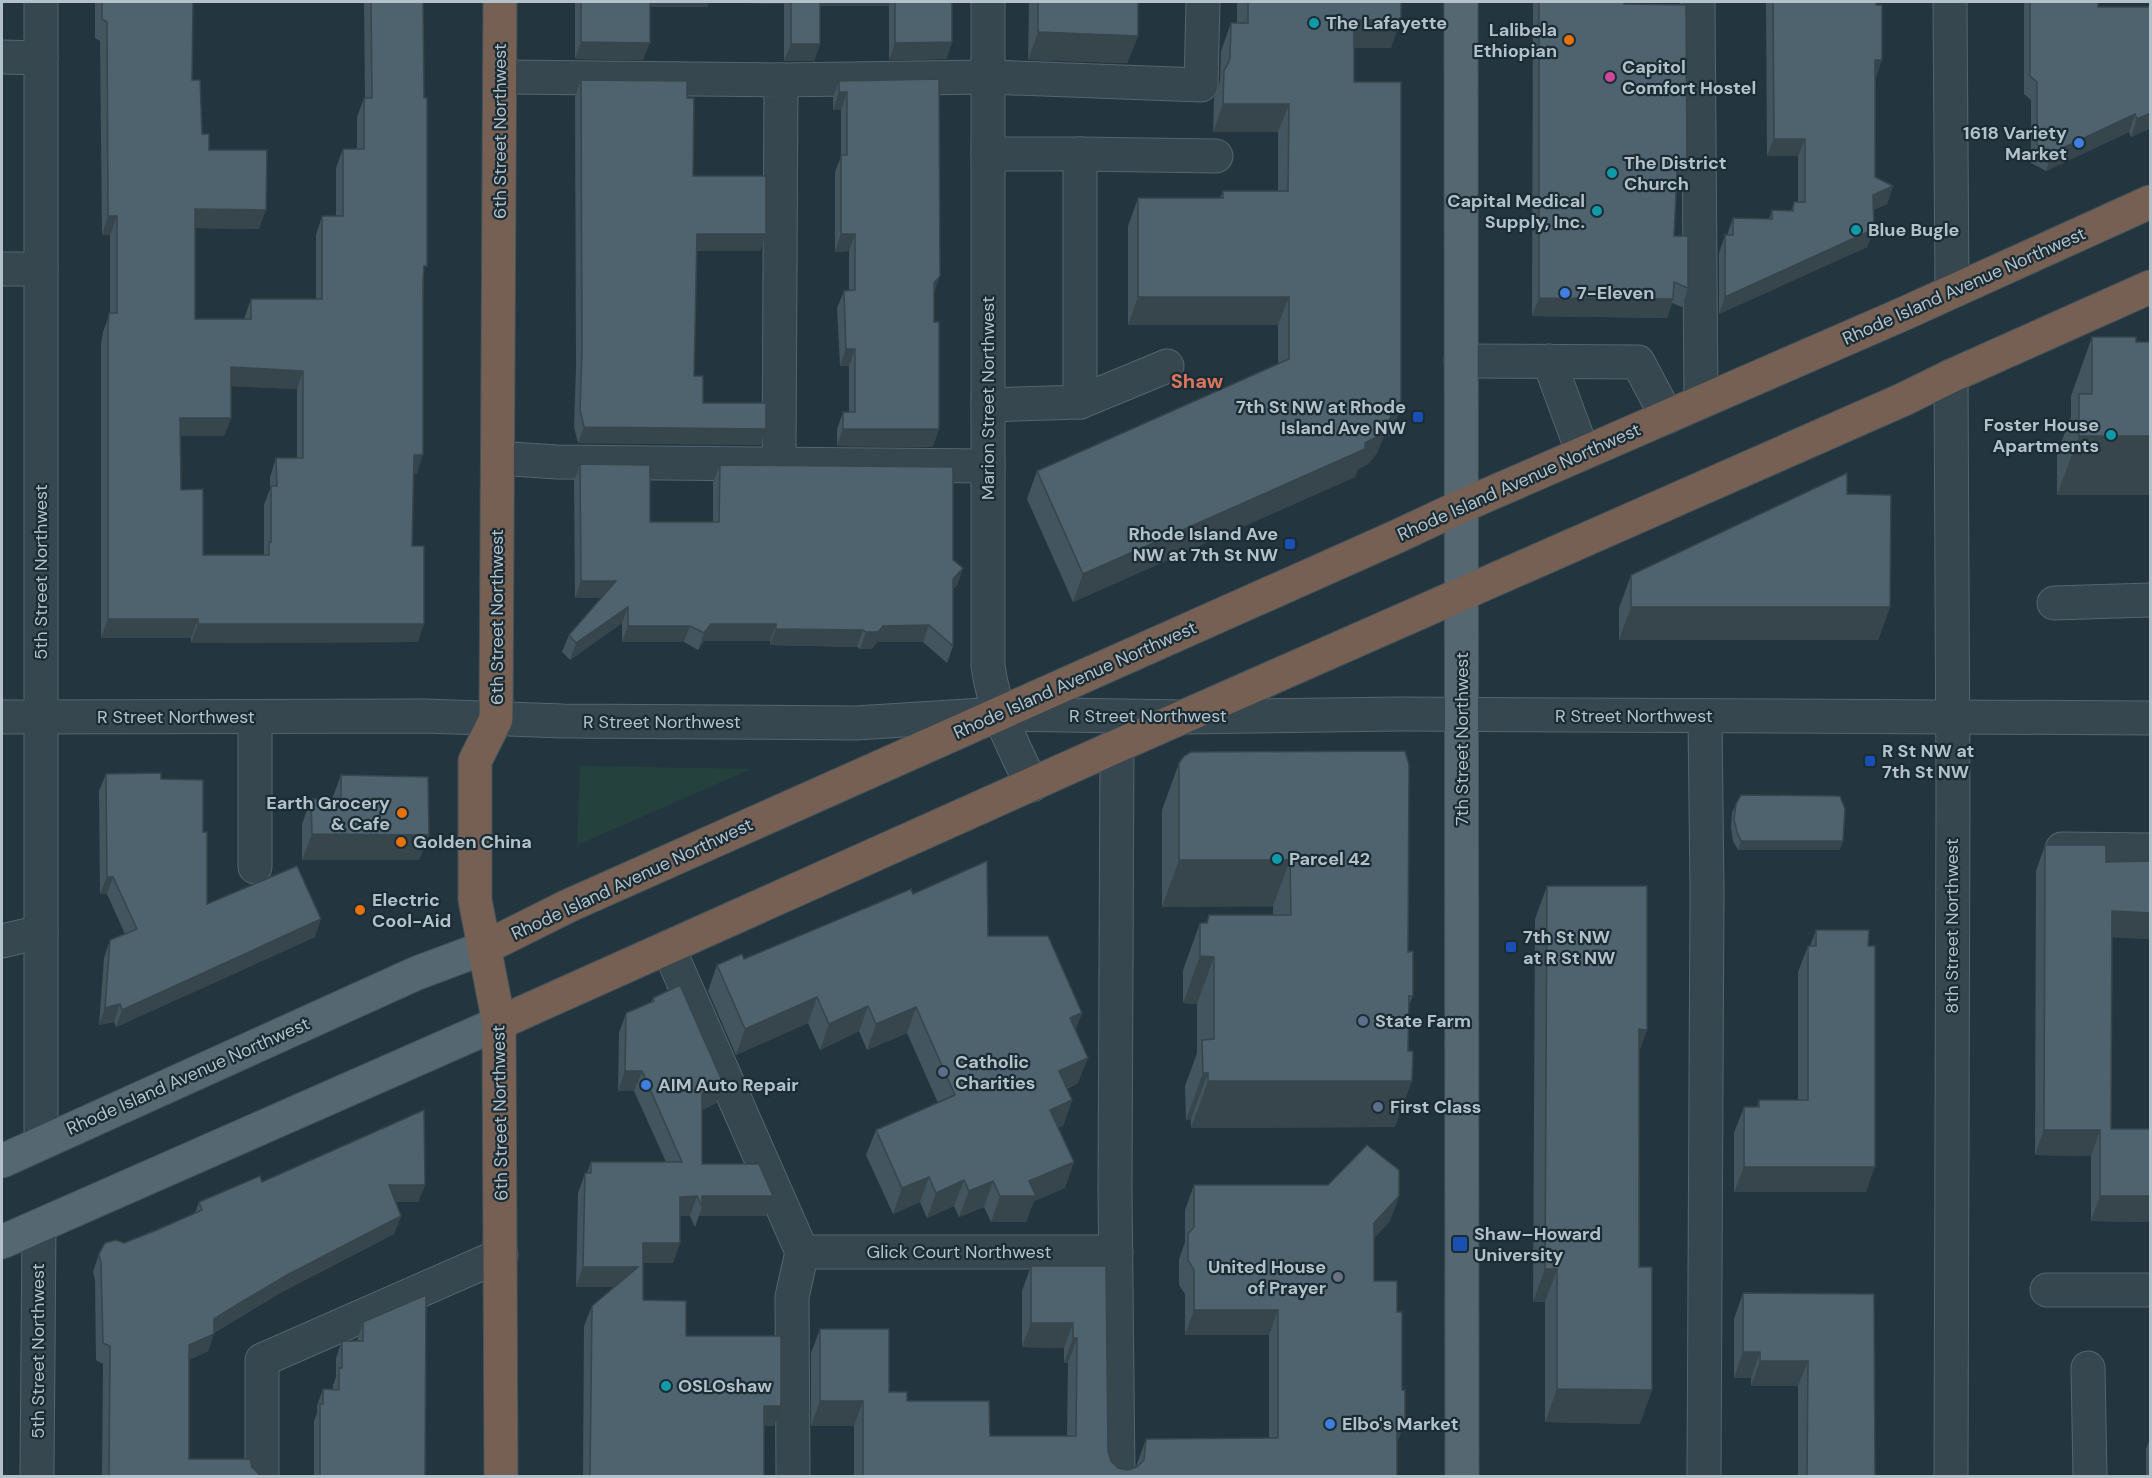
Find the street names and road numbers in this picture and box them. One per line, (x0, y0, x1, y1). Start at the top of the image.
street label: 6th Street Northwest (488, 43, 512, 219)
street label: Rhode Island Avenue Northwest (1839, 221, 2089, 351)
street label: Marion Street Northwest (976, 296, 1000, 500)
street label: Rhode Island Avenue Northwest (1394, 417, 1644, 547)
street label: 5th Street Northwest (29, 484, 53, 660)
street label: 6th Street Northwest (485, 529, 509, 705)
street label: Rhode Island Avenue Northwest (950, 615, 1200, 745)
street label: 7th Street Northwest (1450, 652, 1474, 826)
street label: R Street Northwest (1069, 704, 1227, 728)
street label: R Street Northwest (1555, 704, 1713, 728)
street label: R Street Northwest (97, 705, 255, 729)
street label: R Street Northwest (583, 710, 741, 734)
street label: Rhode Island Avenue Northwest (507, 812, 757, 946)
street label: 8th Street Northwest (1940, 838, 1964, 1014)
street label: Rhode Island Avenue Northwest (63, 1011, 313, 1141)
street label: 6th Street Northwest (486, 1025, 514, 1201)
street label: Glick Court Northwest (866, 1240, 1052, 1264)
street label: 5th Street Northwest (26, 1263, 50, 1439)

